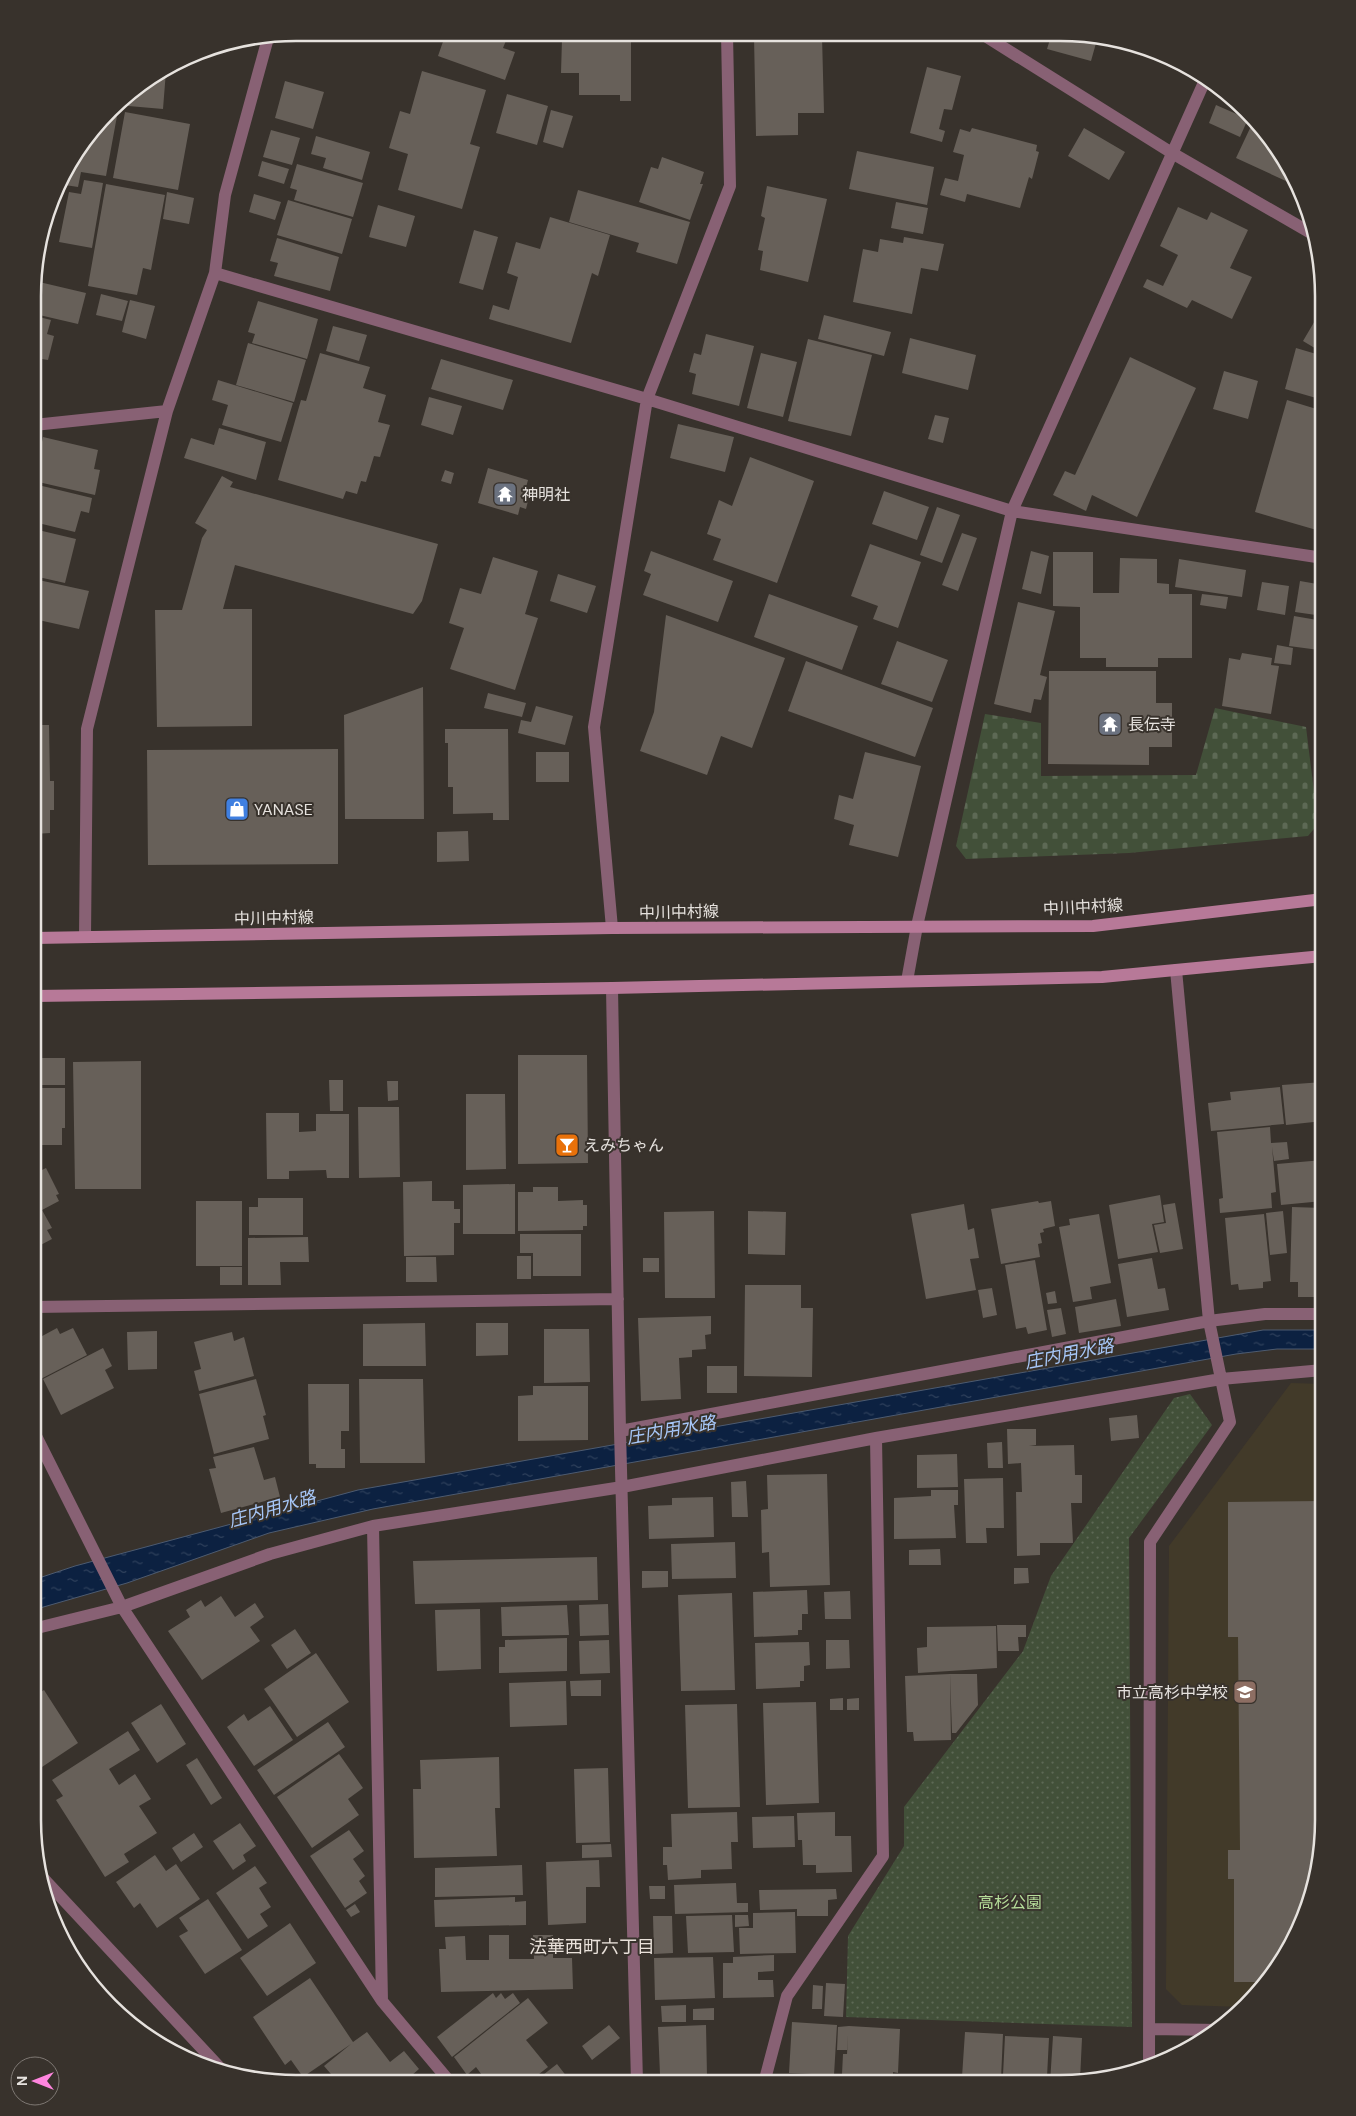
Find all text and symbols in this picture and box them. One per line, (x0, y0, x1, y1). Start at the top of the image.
temple icon: 神明社 (492, 481, 518, 507)
place label: 神明社 (522, 484, 570, 505)
temple icon: 長伝寺 (1097, 711, 1123, 737)
place label: 長伝寺 (1128, 714, 1176, 735)
shop icon: YANASE (224, 796, 250, 822)
place label: YANASE (254, 799, 313, 820)
street label: 中川中村線 (1042, 894, 1124, 920)
street label: 中川中村線 (639, 901, 719, 923)
street label: 中川中村線 (234, 907, 314, 929)
bar icon: えみちゃん (554, 1132, 580, 1158)
place label: えみちゃん (584, 1135, 664, 1156)
water label: 庄内用水路 (1023, 1333, 1117, 1374)
water label: 庄内用水路 (625, 1410, 719, 1450)
water label: 庄内用水路 (225, 1485, 320, 1533)
school or university icon: 市立高杉中学校 (1232, 1679, 1258, 1705)
place label: 市立高杉中学校 (1116, 1682, 1228, 1703)
park label: 高杉公園 (978, 1892, 1042, 1913)
district label: 法華西町六丁目 (529, 1935, 655, 1959)
north arrow (10, 2056, 60, 2106)
text: N (13, 2076, 31, 2086)

